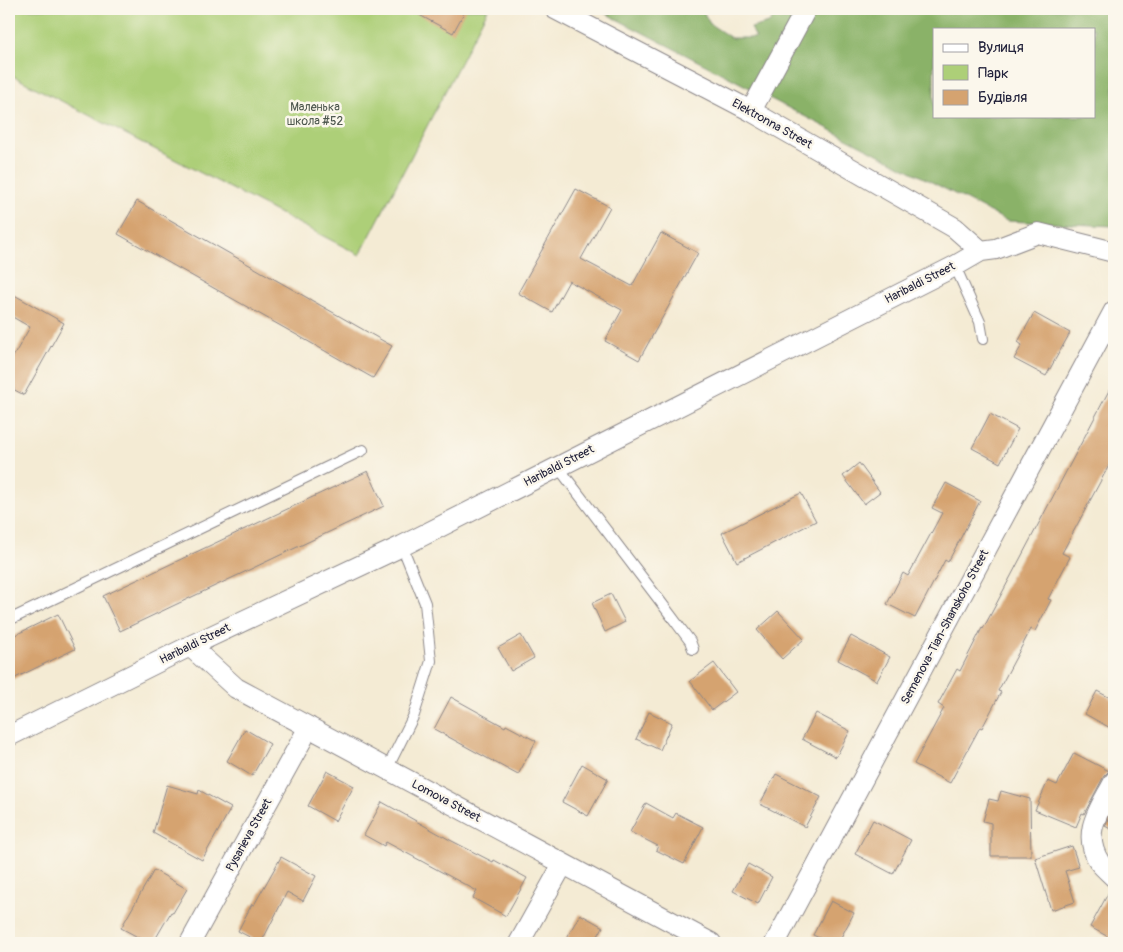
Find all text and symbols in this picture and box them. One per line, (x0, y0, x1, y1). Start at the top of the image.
legend (933, 28, 1096, 118)
text: Вулиця (978, 38, 1024, 57)
text: Парк (978, 64, 1009, 83)
text: Будівля (978, 88, 1027, 107)
street label: Elektronna Street (729, 96, 815, 152)
park label: Маленька школа #52 (287, 100, 343, 129)
street label: Haribaldi Street (882, 259, 958, 307)
street label: Haribaldi Street (521, 442, 597, 490)
street label: Semenova-Tian-Shanskoho Street (898, 547, 992, 707)
street label: Haribaldi Street (157, 620, 233, 668)
street label: Lomova Street (409, 777, 483, 826)
street label: Pysarieva Street (223, 796, 275, 874)

